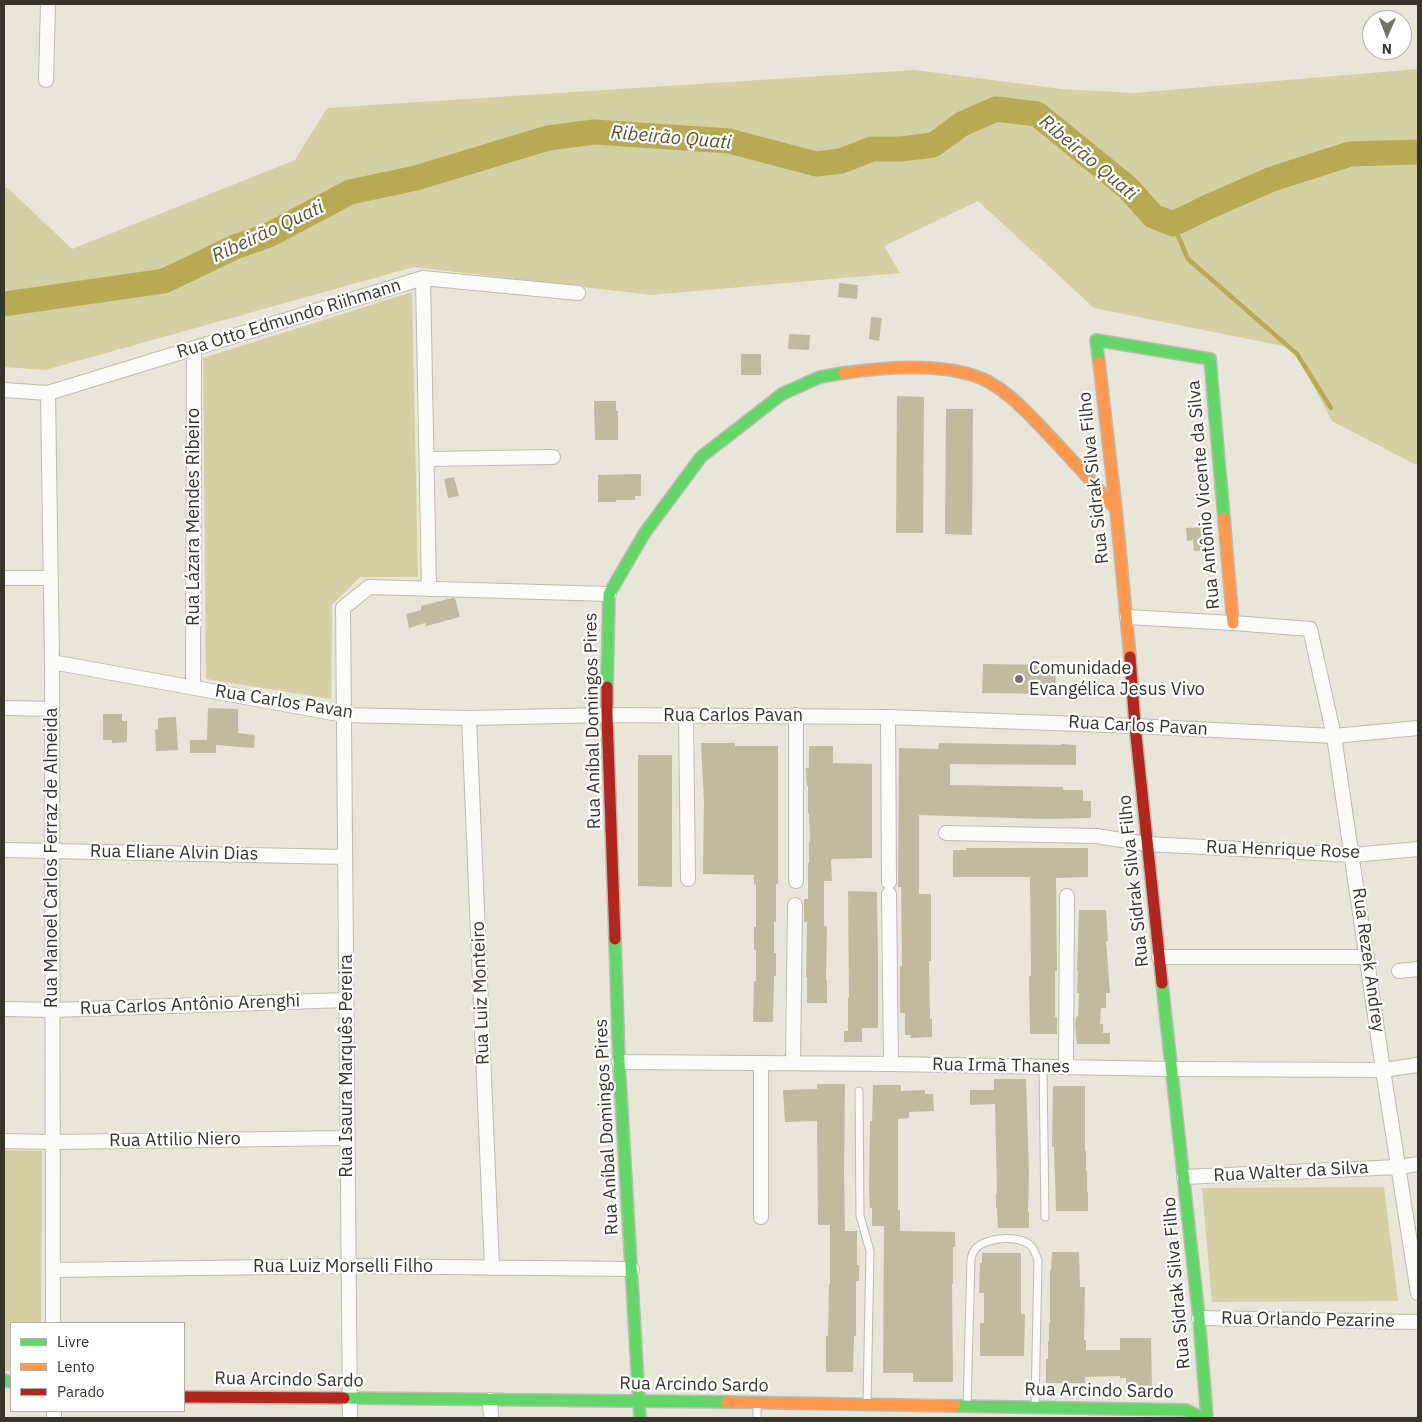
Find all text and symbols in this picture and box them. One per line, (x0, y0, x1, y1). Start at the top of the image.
north arrow (1362, 10, 1412, 60)
text: N (1382, 40, 1392, 58)
water label: Ribeirão Quati (1034, 110, 1142, 206)
water label: Ribeirão Quati (610, 121, 732, 155)
water label: Ribeirão Quati (208, 196, 328, 268)
street label: Rua Otto Edmundo Riihmann (174, 275, 404, 363)
street label: Rua Antônio Vicente da Silva (1183, 380, 1225, 610)
street label: Rua Sidrak Silva Filho (1074, 391, 1114, 565)
street label: Rua Lázara Mendes Ribeiro (183, 408, 205, 626)
street label: Rua Aníbal Domingos Pires (580, 612, 606, 830)
place label: Comunidade Evangélica Jesus Vivo (1029, 658, 1205, 701)
marker: Comunidade Evangélica Jesus Vivo (1013, 673, 1025, 685)
street label: Rua Carlos Pavan (213, 680, 355, 724)
street label: Rua Carlos Pavan (663, 705, 803, 727)
street label: Rua Manoel Carlos Ferraz de Almeida (41, 708, 63, 1008)
street label: Rua Carlos Pavan (1068, 712, 1208, 740)
street label: Rua Sidrak Silva Filho (1114, 794, 1154, 968)
street label: Rua Henrique Rose (1206, 837, 1360, 863)
street label: Rua Eliane Alvin Dias (90, 841, 258, 865)
street label: Rua Rezek Andrey (1347, 886, 1389, 1034)
street label: Rua Luiz Monteiro (468, 921, 494, 1065)
street label: Rua Isaura Marquês Pereira (336, 954, 358, 1178)
street label: Rua Carlos Antônio Arenghi (79, 990, 301, 1020)
street label: Rua Aníbal Domingos Pires (591, 1018, 623, 1236)
street label: Rua Irmã Thanes (932, 1054, 1070, 1078)
street label: Rua Attilio Niero (109, 1128, 241, 1152)
street label: Rua Walter da Silva (1213, 1157, 1369, 1187)
street label: Rua Sidrak Silva Filho (1159, 1196, 1195, 1370)
street label: Rua Luiz Morselli Filho (253, 1256, 433, 1278)
street label: Rua Orlando Pezarine (1221, 1308, 1395, 1332)
legend (10, 1322, 185, 1412)
text: Livre (57, 1332, 89, 1351)
text: Lento (57, 1357, 95, 1376)
street label: Rua Arcindo Sardo (214, 1368, 364, 1392)
street label: Rua Arcindo Sardo (619, 1373, 769, 1397)
street label: Rua Arcindo Sardo (1024, 1379, 1174, 1403)
text: Parado (57, 1382, 105, 1401)

